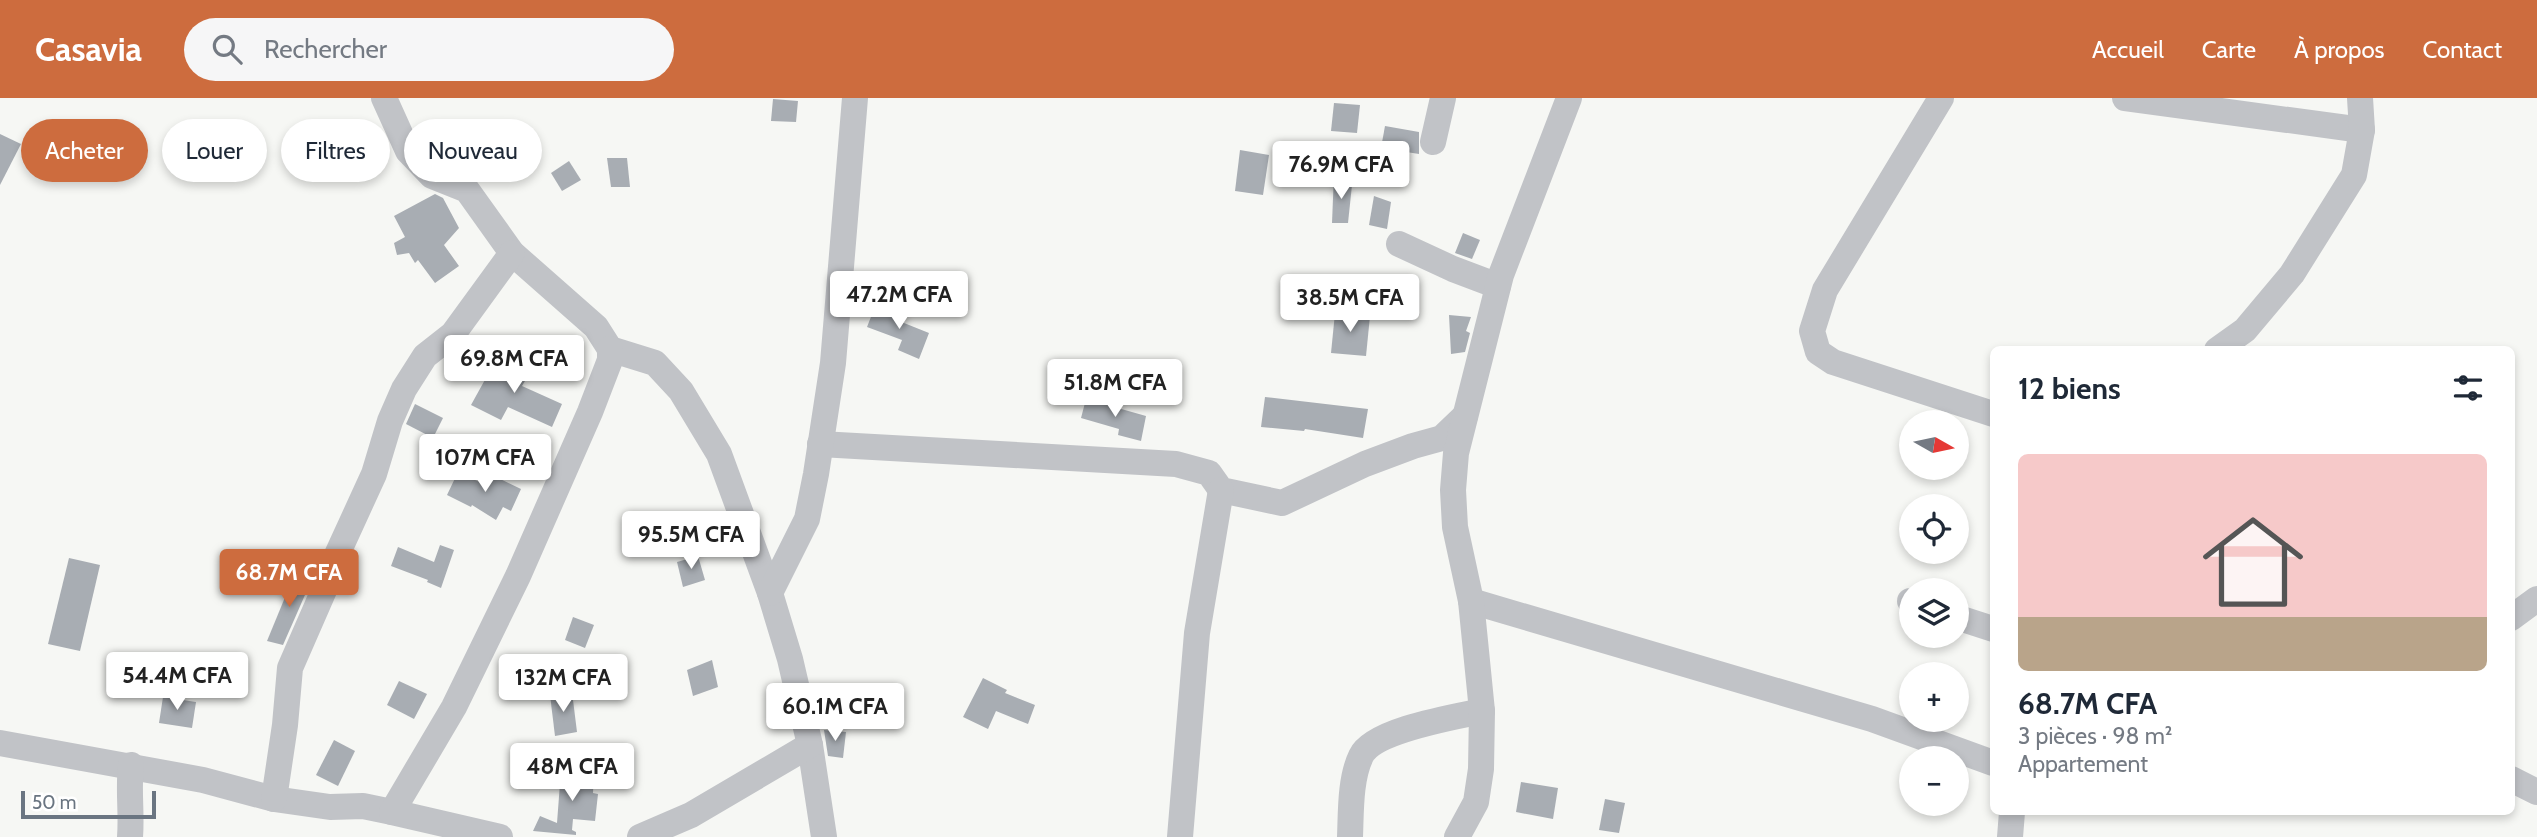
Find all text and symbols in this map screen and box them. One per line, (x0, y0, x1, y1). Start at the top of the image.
search box (184, 18, 674, 81)
text: Casavia (35, 29, 142, 69)
icon: search (208, 30, 246, 68)
text: Rechercher (264, 33, 387, 65)
text: Accueil (2092, 35, 2164, 64)
text: Carte (2202, 35, 2256, 64)
text: À propos (2294, 35, 2385, 64)
text: Contact (2423, 35, 2502, 64)
chip: Acheter (21, 119, 148, 182)
chip: Louer (162, 119, 267, 182)
chip: Filtres (281, 119, 390, 182)
chip: Nouveau (404, 119, 542, 182)
pin: 76.9M CFA (1261, 141, 1421, 201)
text: 76.9M CFA (1288, 150, 1394, 178)
pin: 47.2M CFA (819, 272, 979, 331)
pin: 38.5M CFA (1270, 274, 1430, 334)
text: 47.2M CFA (846, 280, 952, 308)
text: 38.5M CFA (1296, 283, 1404, 311)
pin: 69.8M CFA (434, 336, 594, 395)
text: 69.8M CFA (460, 344, 568, 372)
pin: 51.8M CFA (1035, 360, 1195, 419)
text: 51.8M CFA (1063, 368, 1167, 396)
icon: filters (2449, 369, 2487, 407)
text: 12 biens (2018, 370, 2121, 407)
north arrow (1899, 410, 1969, 480)
map controls (1899, 410, 1969, 816)
pin: 107M CFA (413, 434, 557, 494)
text: 107M CFA (435, 443, 535, 471)
button: locate (1899, 494, 1969, 564)
icon: home (2190, 499, 2316, 625)
pin: 95.5M CFA (611, 512, 771, 571)
text: 95.5M CFA (638, 520, 744, 548)
pin: 68.7M CFA (209, 550, 369, 609)
text: 68.7M CFA (236, 558, 342, 586)
button: layers (1899, 578, 1969, 648)
pin: 54.4M CFA (97, 652, 257, 712)
pin: 132M CFA (491, 654, 635, 714)
text: 54.4M CFA (122, 661, 232, 689)
button: + (1899, 662, 1969, 732)
text: 132M CFA (515, 663, 611, 691)
pin: 60.1M CFA (755, 684, 915, 743)
text: 68.7M CFA (2018, 685, 2157, 722)
text: 60.1M CFA (782, 692, 888, 720)
text: 3 pièces · 98 m² (2018, 722, 2172, 750)
pin: 48M CFA (507, 744, 637, 803)
button: − (1899, 746, 1969, 816)
text: Appartement (2018, 750, 2148, 778)
text: 48M CFA (526, 752, 618, 780)
scale bar (21, 788, 156, 820)
text: 50 m (32, 791, 76, 814)

